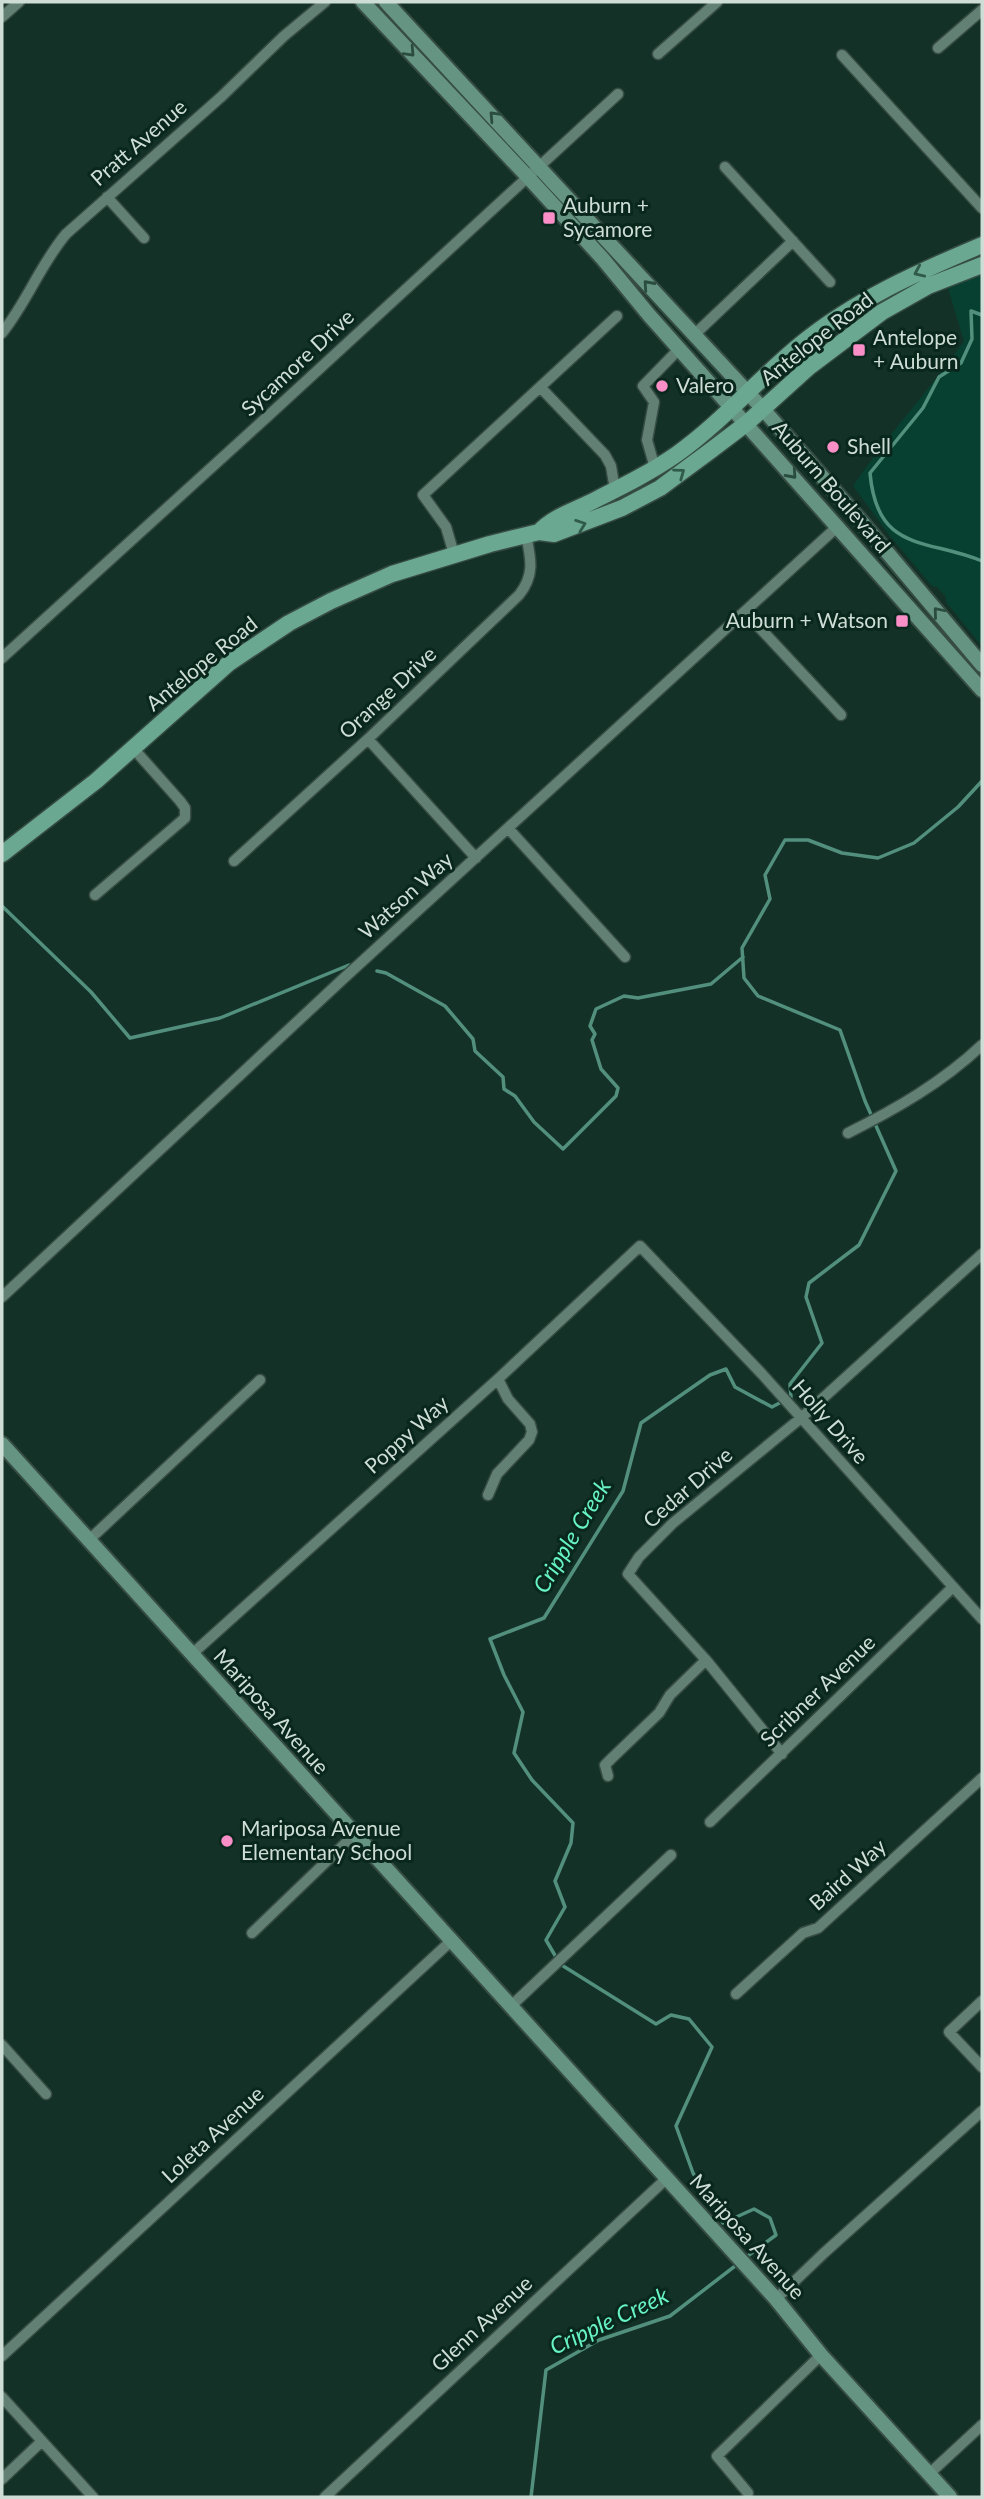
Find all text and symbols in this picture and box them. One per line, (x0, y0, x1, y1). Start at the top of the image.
one-way arrow (401, 43, 414, 56)
street label: Pratt Avenue (85, 93, 191, 190)
one-way arrow (490, 111, 502, 124)
place label: Auburn + Sycamore (563, 192, 652, 241)
marker: Auburn + Sycamore (541, 210, 557, 226)
one-way arrow (914, 264, 926, 278)
one-way arrow (644, 280, 656, 293)
street label: Antelope Road (755, 286, 877, 390)
street label: Sycamore Drive (236, 303, 358, 420)
place label: Antelope + Auburn (873, 324, 958, 373)
marker: Antelope + Auburn (851, 342, 867, 358)
place label: Valero (676, 372, 734, 397)
marker: Valero (654, 378, 670, 394)
street label: Auburn Boulevard (768, 415, 896, 557)
place label: Shell (847, 433, 891, 458)
marker: Shell (825, 439, 841, 455)
one-way arrow (784, 466, 796, 479)
one-way arrow (673, 469, 685, 481)
one-way arrow (574, 519, 586, 533)
place label: Auburn + Watson (726, 607, 888, 632)
one-way arrow (934, 608, 946, 621)
street label: Antelope Road (140, 610, 262, 715)
marker: Auburn + Watson (894, 613, 910, 629)
street label: Orange Drive (333, 641, 441, 743)
street label: Watson Way (353, 846, 457, 944)
street label: Holly Drive (788, 1374, 874, 1468)
street label: Poppy Way (359, 1390, 453, 1478)
street label: Cedar Drive (637, 1441, 737, 1532)
water label: Cripple Creek (526, 1473, 617, 1597)
street label: Scribner Avenue (754, 1629, 880, 1751)
street label: Mariposa Avenue (209, 1643, 335, 1779)
place label: Mariposa Avenue Elementary School (241, 1815, 412, 1864)
marker: Mariposa Avenue Elementary School (219, 1833, 235, 1849)
street label: Baird Way (804, 1833, 891, 1915)
street label: Loleta Avenue (156, 2080, 268, 2187)
street label: Mariposa Avenue (685, 2168, 811, 2304)
street label: Glenn Avenue (425, 2270, 537, 2376)
water label: Cripple Creek (545, 2280, 673, 2360)

